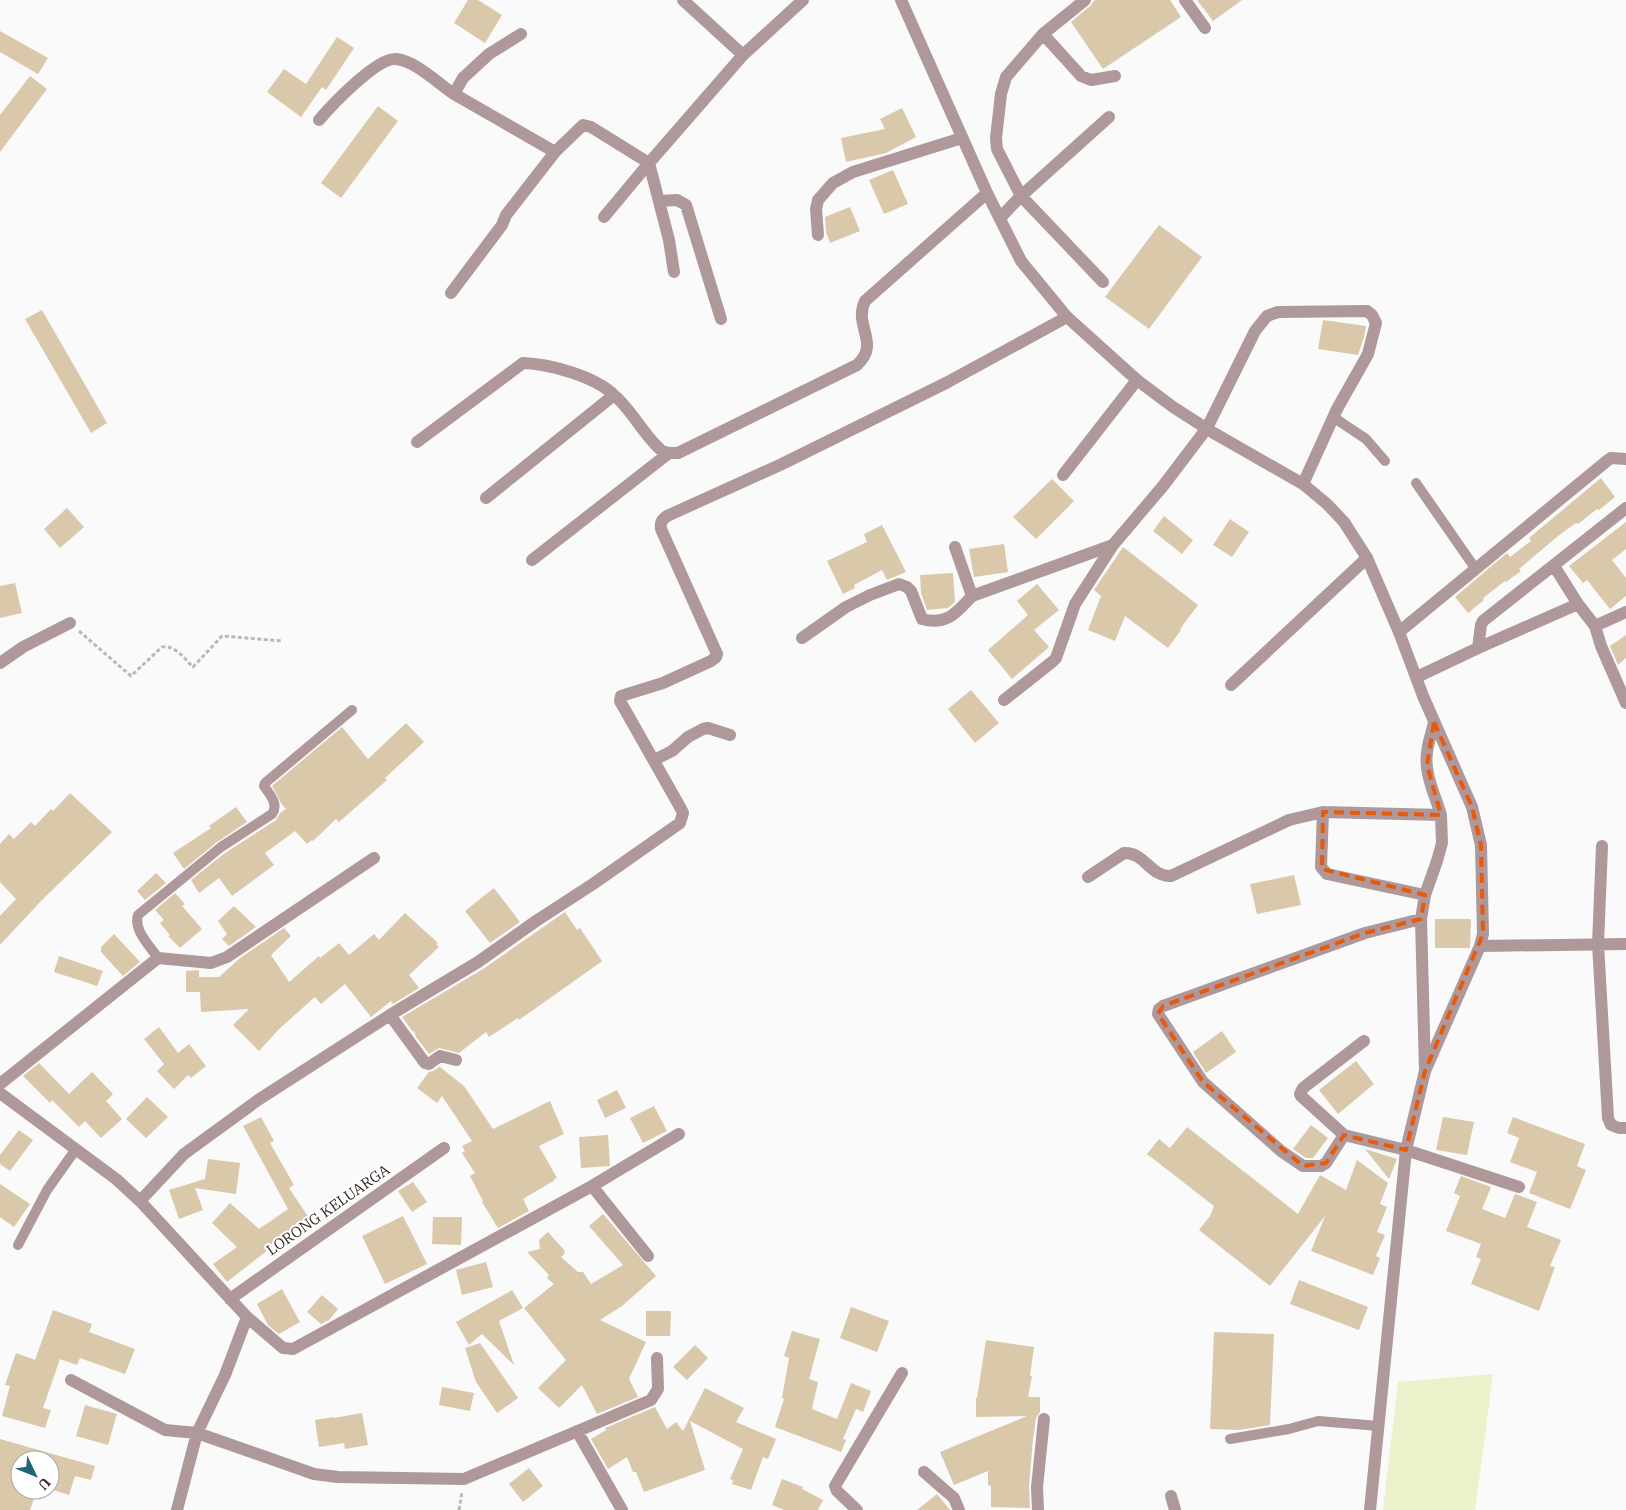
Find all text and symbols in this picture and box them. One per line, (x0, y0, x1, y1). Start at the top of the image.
street label: LORONG KELUARGA (262, 1159, 394, 1259)
north arrow (10, 1450, 60, 1500)
text: U (34, 1474, 55, 1494)

